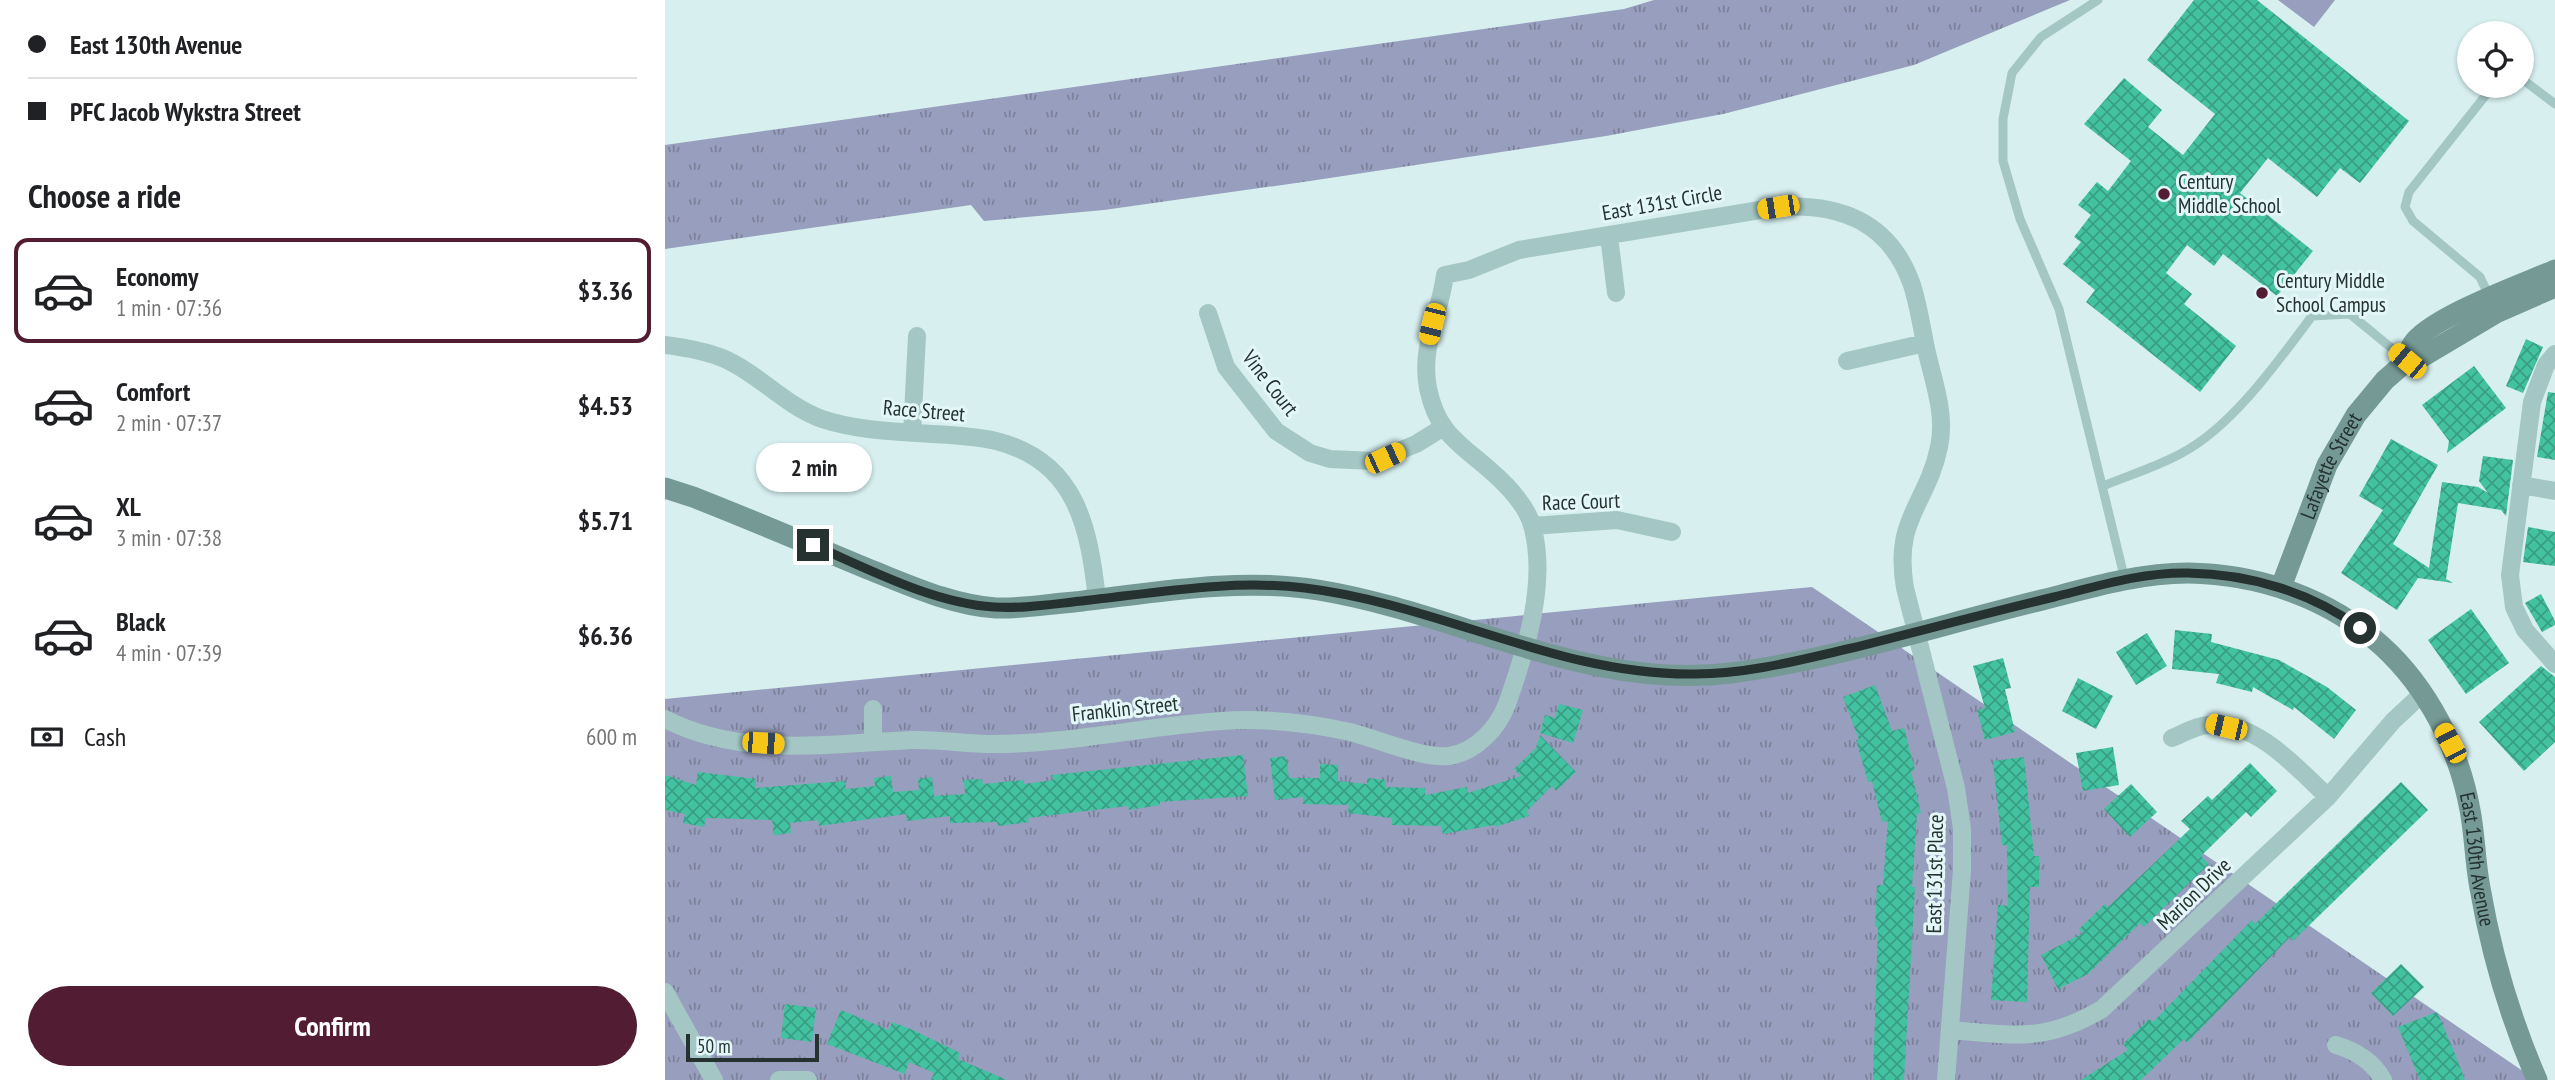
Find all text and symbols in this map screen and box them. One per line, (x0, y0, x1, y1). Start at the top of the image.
map controls (2457, 21, 2534, 98)
button: locate (2457, 21, 2534, 98)
text: East 130th Avenue (70, 28, 242, 61)
text: PFC Jacob Wykstra Street (70, 95, 301, 128)
place label: Century Middle School (2178, 168, 2281, 219)
text: Choose a ride (28, 175, 181, 217)
street label: East 131st Circle (1600, 179, 1724, 226)
marker: Century Middle School (2156, 186, 2172, 202)
car (1756, 193, 1801, 221)
icon: car (32, 259, 95, 322)
text: Economy (116, 260, 198, 293)
place label: Century Middle School Campus (2276, 267, 2386, 318)
text: $3.36 (578, 274, 633, 307)
marker: Century Middle School Campus (2254, 285, 2270, 301)
text: 1 min · 07:36 (116, 293, 222, 322)
car (1417, 301, 1448, 347)
car (2385, 339, 2430, 383)
street label: Vine Court (1236, 344, 1305, 421)
icon: car (32, 374, 95, 437)
text: Comfort (116, 375, 190, 408)
text: $4.53 (578, 389, 633, 422)
street label: Race Street (882, 393, 966, 428)
street label: Lafayette Street (2294, 407, 2368, 523)
text: 2 min · 07:37 (116, 408, 222, 437)
car (1362, 440, 1409, 476)
callout: 2 min (755, 444, 871, 492)
text: 2 min (791, 453, 837, 482)
street label: Race Court (1542, 487, 1621, 516)
icon: car (32, 489, 95, 552)
text: XL (116, 490, 141, 523)
text: $5.71 (578, 504, 633, 537)
text: 3 min · 07:38 (116, 523, 222, 552)
route end (797, 529, 829, 561)
icon: car (32, 604, 95, 667)
text: Black (116, 605, 166, 638)
route start (2344, 612, 2376, 644)
text: $6.36 (578, 619, 633, 652)
text: 4 min · 07:39 (116, 638, 222, 667)
street label: Franklin Street (1070, 689, 1180, 728)
car (2204, 712, 2249, 742)
icon: cash (28, 718, 66, 756)
text: Cash (84, 720, 126, 753)
car (2431, 720, 2470, 766)
text: 600 m (586, 722, 637, 751)
car (742, 731, 785, 755)
street label: East 130th Avenue (2454, 790, 2501, 929)
street label: East 131st Place (1920, 814, 1949, 934)
street label: Marion Drive (2151, 852, 2236, 936)
button: Confirm (28, 986, 637, 1066)
scale bar (686, 1031, 819, 1063)
text: 50 m (697, 1034, 731, 1058)

